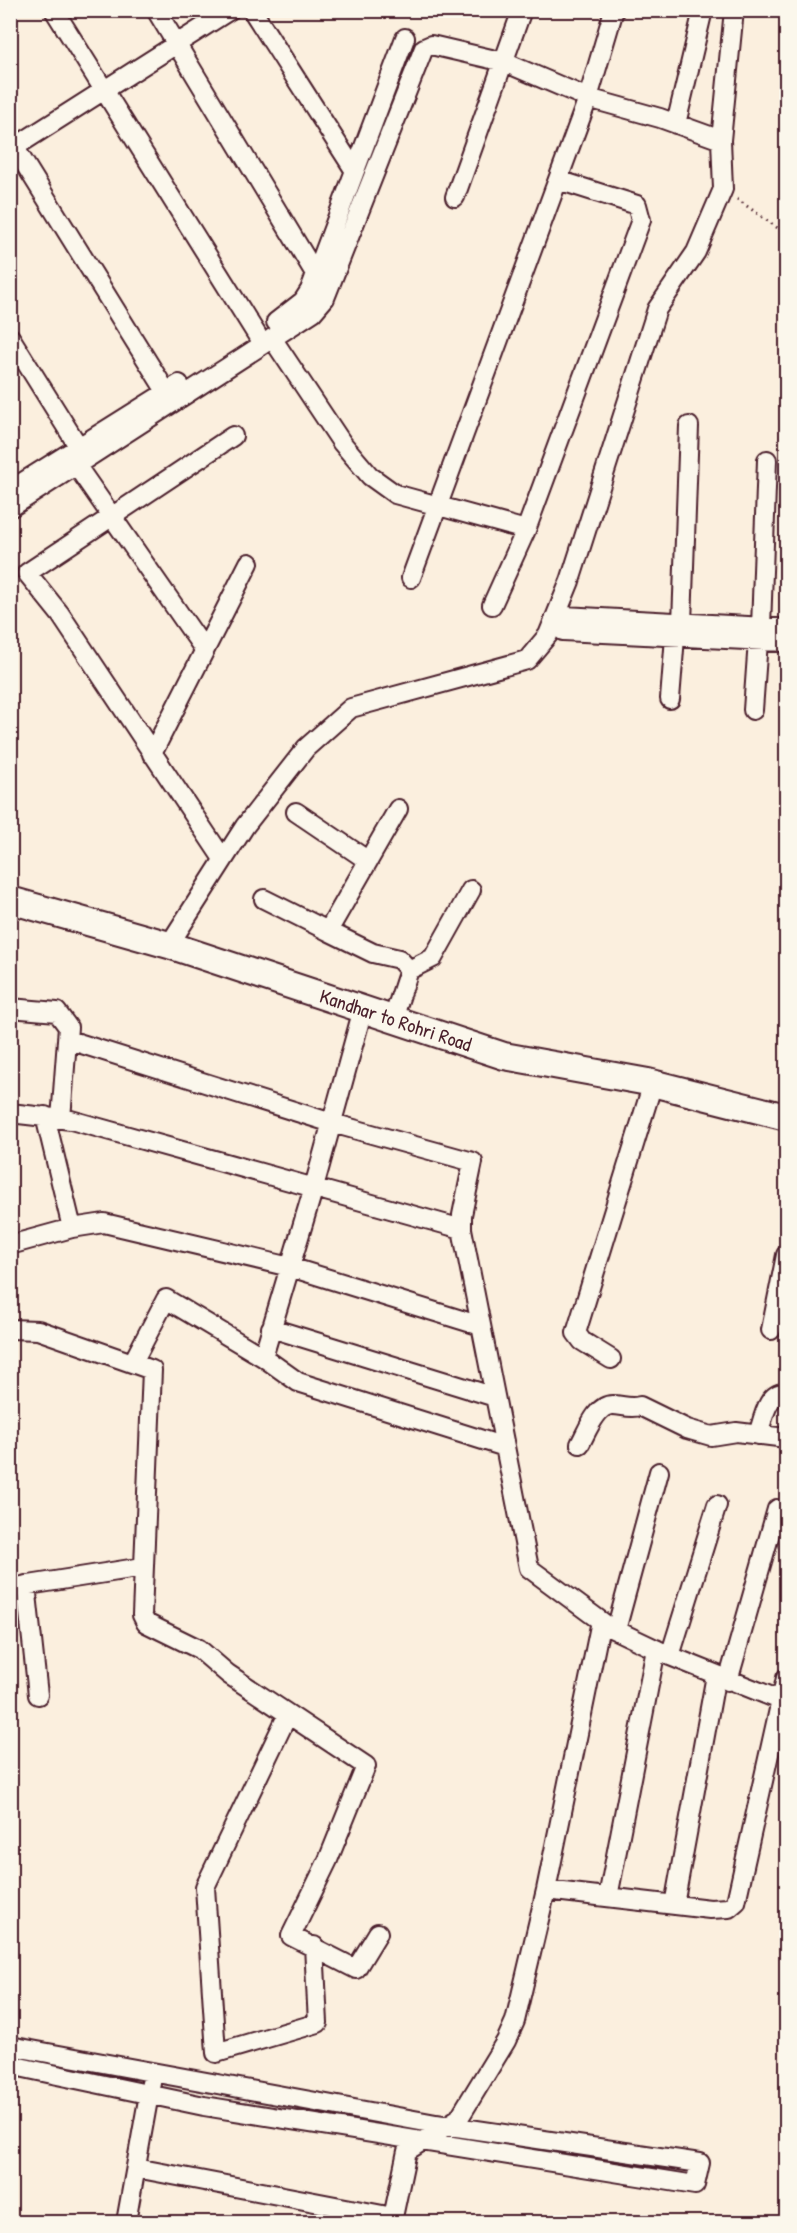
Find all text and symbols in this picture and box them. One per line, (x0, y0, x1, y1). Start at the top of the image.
street label: Kandhar to Rohri Road (316, 982, 475, 1057)

